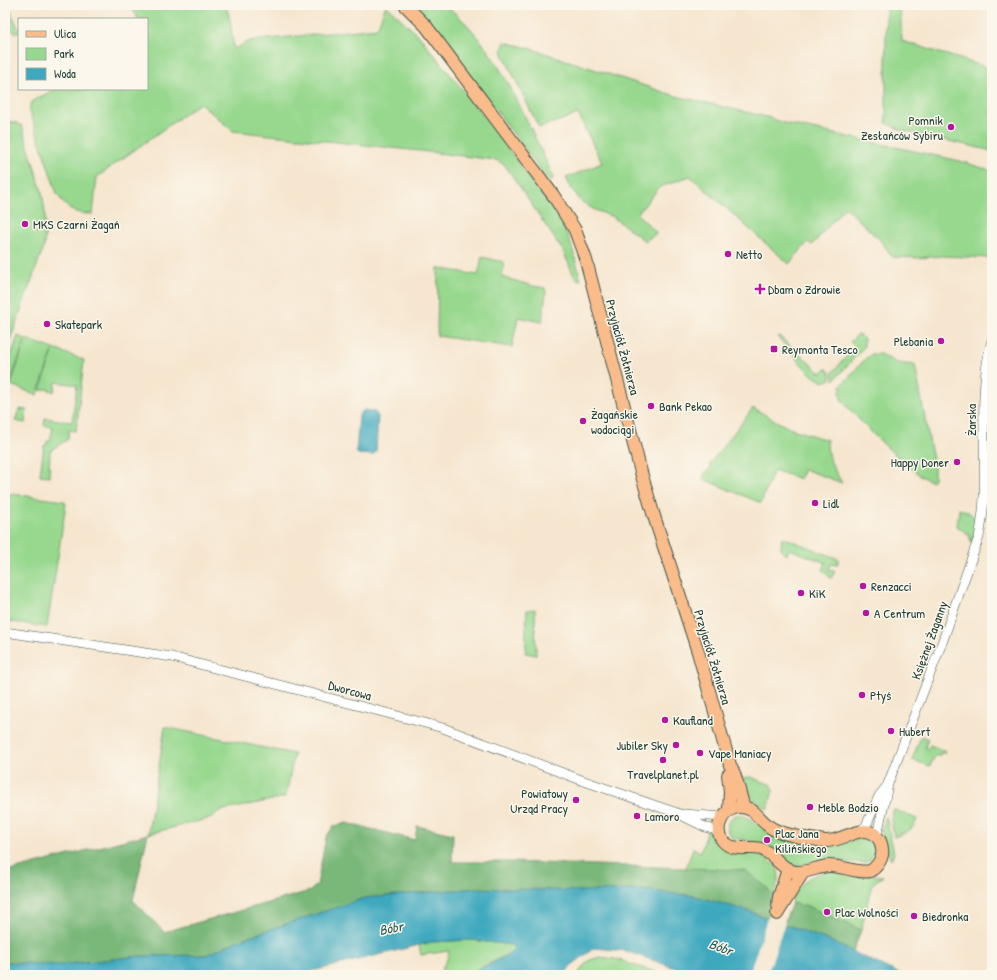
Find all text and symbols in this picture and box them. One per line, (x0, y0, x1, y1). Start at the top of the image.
legend (18, 18, 148, 90)
text: Ulica (54, 25, 76, 42)
text: Park (54, 45, 74, 62)
text: Woda (54, 65, 76, 82)
place label: Pomnik Zesłańców Sybiru (861, 111, 944, 144)
marker: Pomnik Zesłańców Sybiru (946, 122, 956, 132)
place label: MKS Czarni Żagań (33, 215, 120, 233)
marker: MKS Czarni Żagań (20, 219, 30, 229)
place label: Netto (736, 245, 762, 263)
marker: Netto (723, 249, 733, 259)
place label: Dbam o Zdrowie (768, 280, 841, 298)
marker: Dbam o Zdrowie (755, 284, 765, 294)
street label: Przyjaciół Żołnierza (602, 297, 644, 397)
place label: Skatepark (55, 315, 103, 333)
marker: Skatepark (42, 319, 52, 329)
place label: Plebania (894, 332, 933, 350)
marker: Plebania (936, 336, 946, 346)
place label: Reymonta Tesco (782, 340, 858, 358)
marker: Reymonta Tesco (769, 344, 779, 354)
place label: Bank Pekao (659, 397, 712, 415)
marker: Bank Pekao (646, 401, 656, 411)
street label: Żarska (962, 404, 980, 436)
place label: Żagańskie wodociągi (591, 405, 638, 438)
marker: Żagańskie wodociągi (578, 416, 588, 426)
place label: Happy Doner (891, 453, 949, 471)
marker: Happy Doner (952, 457, 962, 467)
place label: Lidl (823, 494, 840, 512)
marker: Lidl (810, 498, 820, 508)
place label: Renzacci (871, 577, 912, 595)
marker: Renzacci (858, 581, 868, 591)
place label: KiK (809, 584, 826, 602)
marker: KiK (796, 588, 806, 598)
street label: Księżnej Żaganny (906, 598, 952, 682)
place label: A Centrum (874, 604, 925, 622)
street label: Przyjaciół Żołnierza (690, 608, 736, 706)
marker: A Centrum (861, 608, 871, 618)
street label: Dworcowa (326, 676, 374, 704)
place label: Ptyś (870, 686, 891, 704)
marker: Ptyś (857, 690, 867, 700)
place label: Kaufland (673, 711, 713, 729)
marker: Kaufland (660, 715, 670, 725)
place label: Hubert (899, 722, 931, 740)
marker: Hubert (886, 726, 896, 736)
place label: Jubiler Sky (616, 736, 668, 754)
marker: Jubiler Sky (671, 740, 681, 750)
place label: Vape Maniacy (708, 744, 772, 762)
marker: Vape Maniacy (695, 748, 705, 758)
marker: Travelplanet.pl (658, 755, 668, 765)
place label: Travelplanet.pl (627, 765, 699, 783)
place label: Powiatowy Urząd Pracy (510, 784, 568, 817)
marker: Powiatowy Urząd Pracy (571, 795, 581, 805)
place label: Meble Bodzio (818, 798, 879, 816)
marker: Meble Bodzio (805, 802, 815, 812)
place label: Lamoro (645, 807, 679, 825)
marker: Lamoro (632, 811, 642, 821)
place label: Plac Jana Kilińskiego (775, 824, 826, 857)
marker: Plac Jana Kilińskiego (762, 835, 772, 845)
place label: Plac Wolności (835, 903, 899, 921)
marker: Plac Wolności (822, 907, 832, 917)
place label: Biedronka (922, 907, 968, 925)
marker: Biedronka (909, 911, 919, 921)
water label: Bóbr (377, 916, 406, 939)
water label: Bóbr (707, 933, 737, 960)

